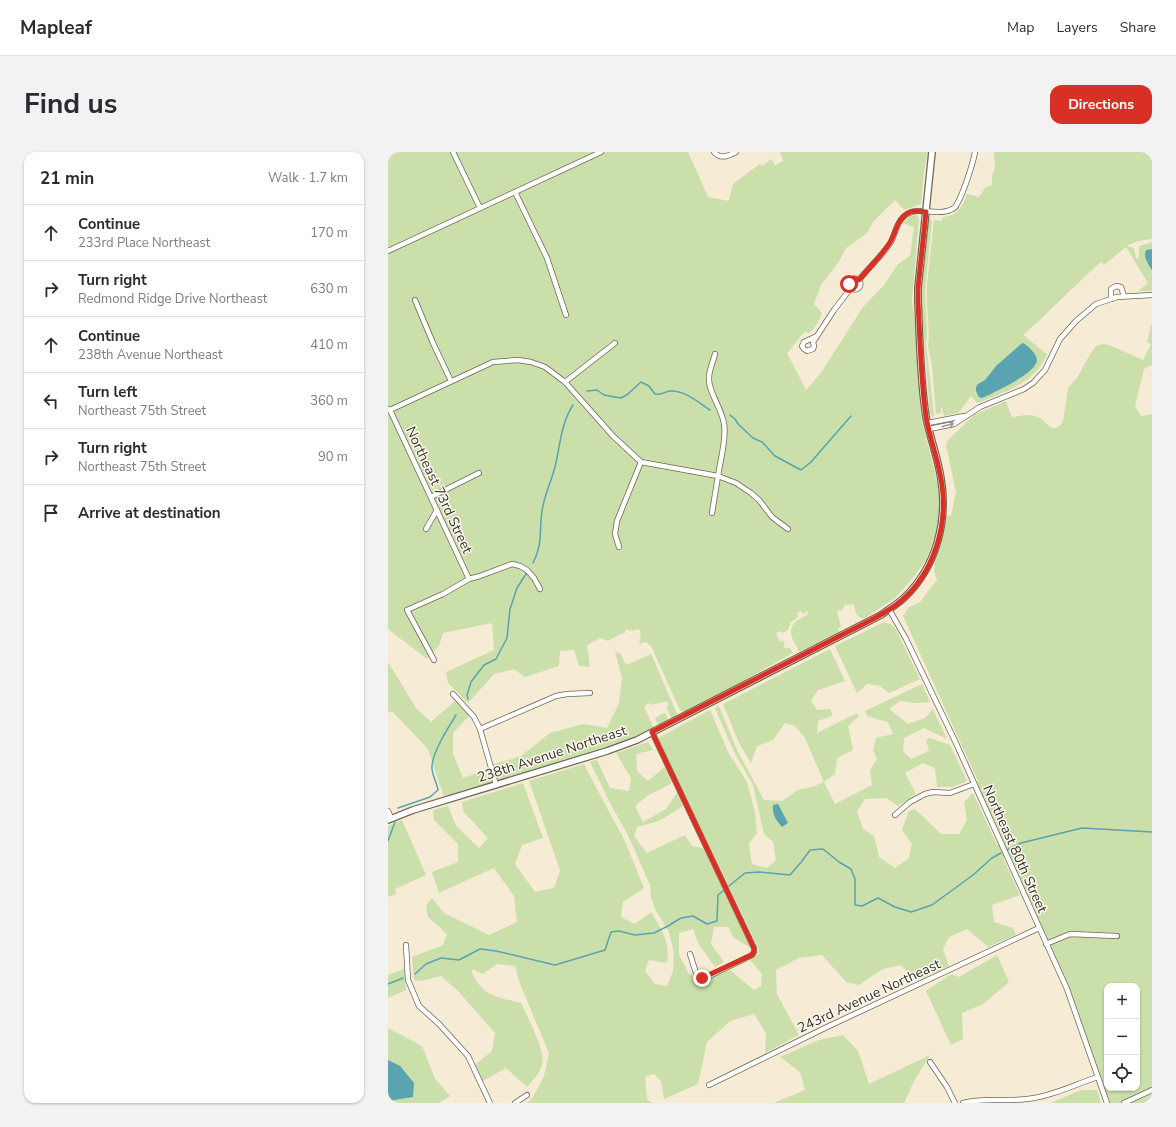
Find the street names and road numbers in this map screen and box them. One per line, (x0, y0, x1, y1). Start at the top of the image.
street label: Northeast 73rd Street (401, 423, 477, 557)
street label: 238th Avenue Northeast (475, 721, 629, 787)
street label: Northeast 80th Street (978, 782, 1052, 916)
street label: 243rd Avenue Northeast (794, 954, 944, 1038)

